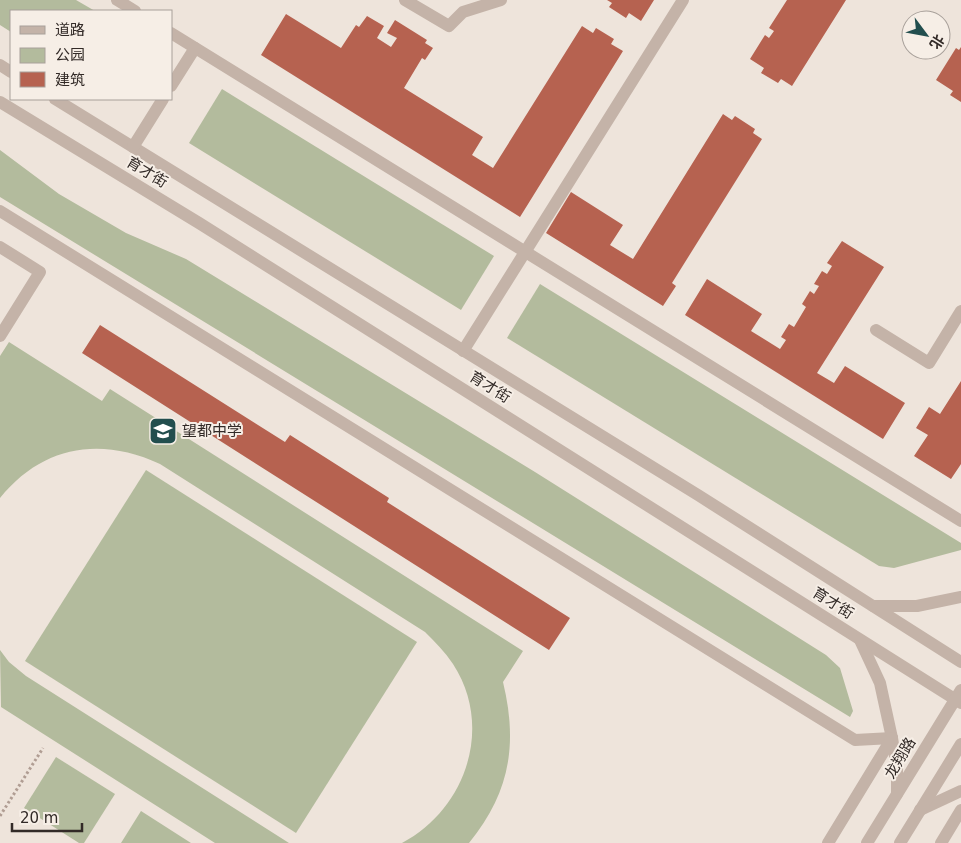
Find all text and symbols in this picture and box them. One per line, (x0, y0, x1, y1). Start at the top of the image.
legend (10, 10, 172, 100)
north arrow (901, 10, 951, 60)
text: 道路 (55, 21, 85, 39)
text: 北 (927, 32, 948, 52)
text: 公园 (55, 46, 85, 64)
text: 建筑 (55, 71, 85, 89)
street label: 育才街 (123, 153, 171, 191)
street label: 育才街 (466, 367, 514, 407)
school or university icon: 望都中学 (148, 416, 178, 446)
place label: 望都中学 (182, 422, 242, 440)
street label: 育才街 (809, 583, 857, 623)
street label: 龙翔路 (881, 734, 919, 782)
scale bar (12, 800, 82, 832)
text: 20 m (20, 809, 58, 827)

